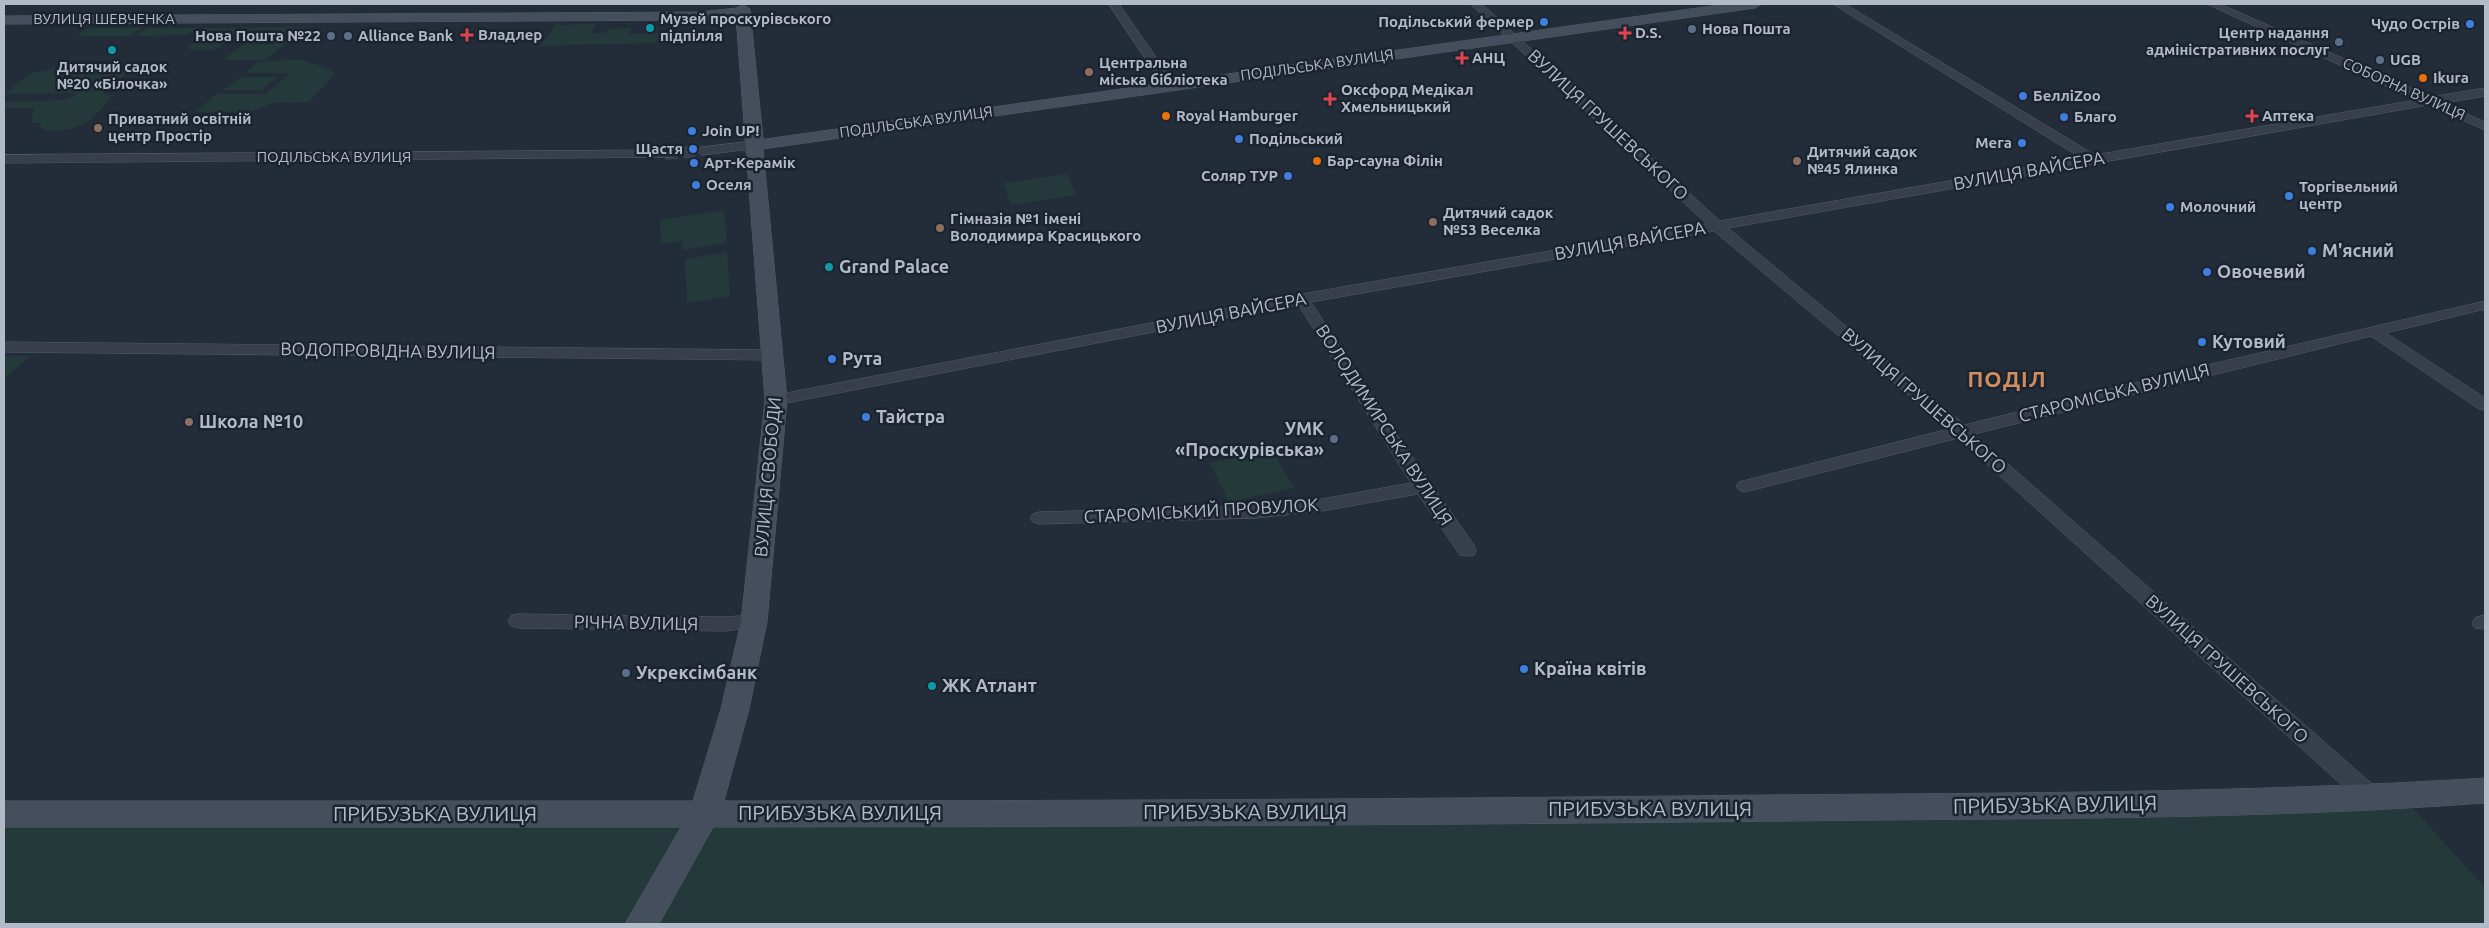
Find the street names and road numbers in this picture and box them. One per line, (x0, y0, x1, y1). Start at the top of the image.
street label: ВУЛИЦЯ ШЕВЧЕНКА (33, 10, 175, 27)
street label: ПОДІЛЬСЬКА ВУЛИЦЯ (1239, 45, 1395, 84)
street label: ВУЛИЦЯ ГРУШЕВСЬКОГО (1524, 45, 1693, 204)
street label: СОБОРНА ВУЛИЦЯ (2340, 54, 2468, 123)
street label: ПОДІЛЬСЬКА ВУЛИЦЯ (838, 102, 994, 141)
street label: ВУЛИЦЯ ВАЙСЕРА (1952, 147, 2106, 193)
street label: ПОДІЛЬСЬКА ВУЛИЦЯ (257, 148, 411, 165)
street label: ВУЛИЦЯ ВАЙСЕРА (1553, 217, 1707, 263)
street label: ВУЛИЦЯ ВАЙСЕРА (1154, 288, 1308, 336)
street label: ВОЛОДИМИРСЬКА ВУЛИЦЯ (1312, 320, 1457, 528)
street label: ВУЛИЦЯ ГРУШЕВСЬКОГО (1838, 323, 2011, 477)
street label: ВОДОПРОВІДНА ВУЛИЦЯ (280, 338, 496, 362)
street label: СТАРОМІСЬКА ВУЛИЦЯ (2016, 359, 2211, 425)
street label: ВУЛИЦЯ СВОБОДИ (750, 396, 784, 558)
street label: СТАРОМІСЬКИЙ ПРОВУЛОК (1083, 494, 1319, 526)
street label: ВУЛИЦЯ ГРУШЕВСЬКОГО (2142, 590, 2313, 746)
street label: РІЧНА ВУЛИЦЯ (574, 611, 698, 633)
street label: ПРИБУЗЬКА ВУЛИЦЯ (1953, 790, 2157, 818)
street label: ПРИБУЗЬКА ВУЛИЦЯ (1548, 796, 1752, 820)
street label: ПРИБУЗЬКА ВУЛИЦЯ (1143, 799, 1347, 823)
street label: ПРИБУЗЬКА ВУЛИЦЯ (738, 800, 942, 824)
street label: ПРИБУЗЬКА ВУЛИЦЯ (333, 801, 537, 825)

